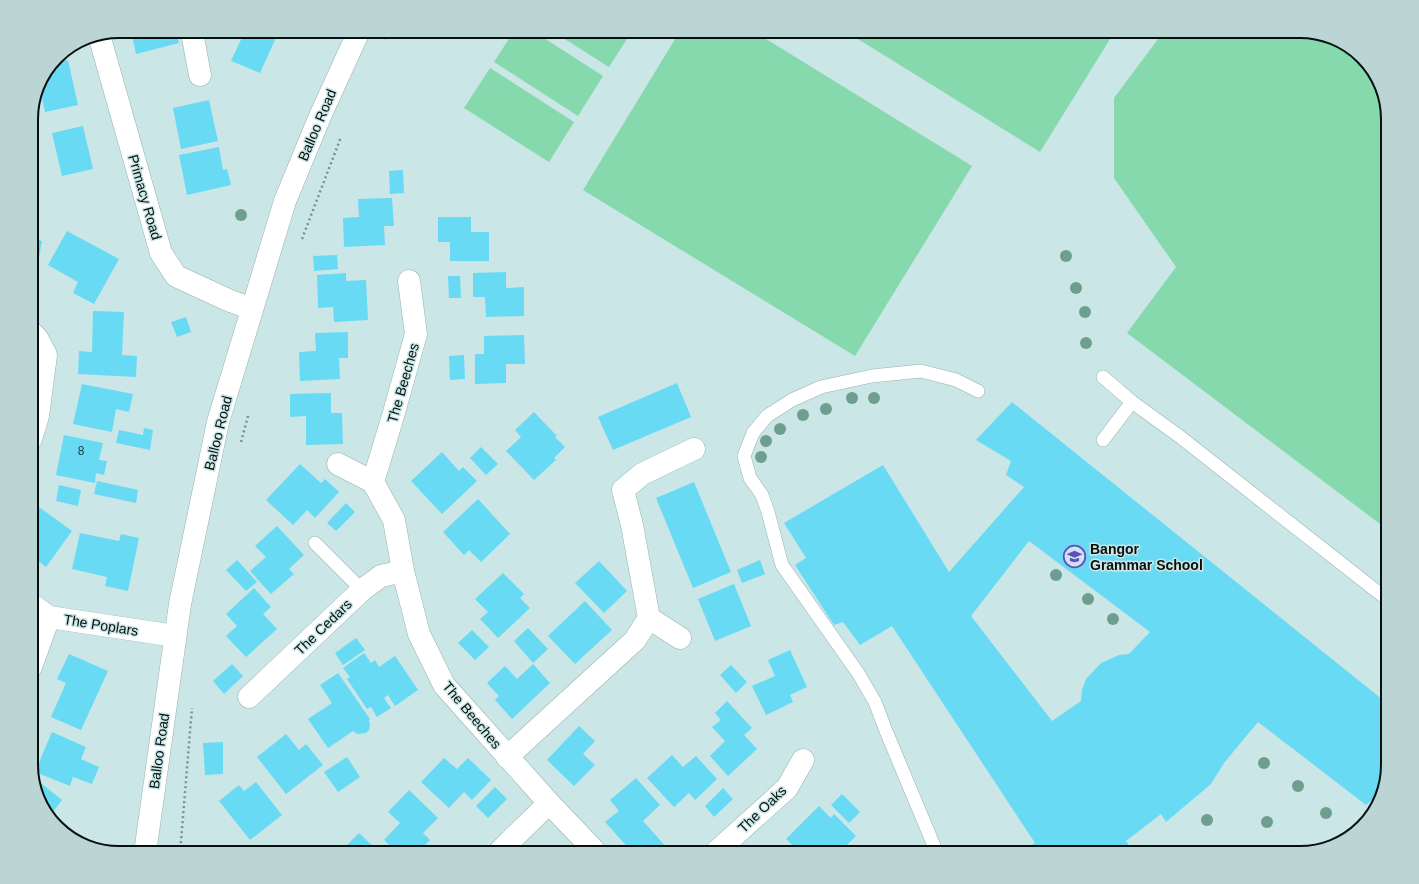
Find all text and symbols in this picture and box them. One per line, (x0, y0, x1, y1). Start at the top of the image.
street label: Balloo Road (295, 87, 339, 163)
street label: Primacy Road (125, 153, 165, 241)
street label: The Beeches (384, 341, 422, 425)
street label: Balloo Road (201, 394, 235, 472)
house number: 8 (78, 444, 85, 458)
place label: Bangor Grammar School (1090, 541, 1203, 573)
school or university icon: Bangor Grammar School (1062, 544, 1088, 570)
street label: The Cedars (291, 596, 355, 658)
street label: The Poplars (62, 611, 140, 639)
street label: The Beeches (439, 678, 505, 752)
street label: Balloo Road (146, 712, 172, 790)
street label: The Oaks (735, 782, 789, 836)

